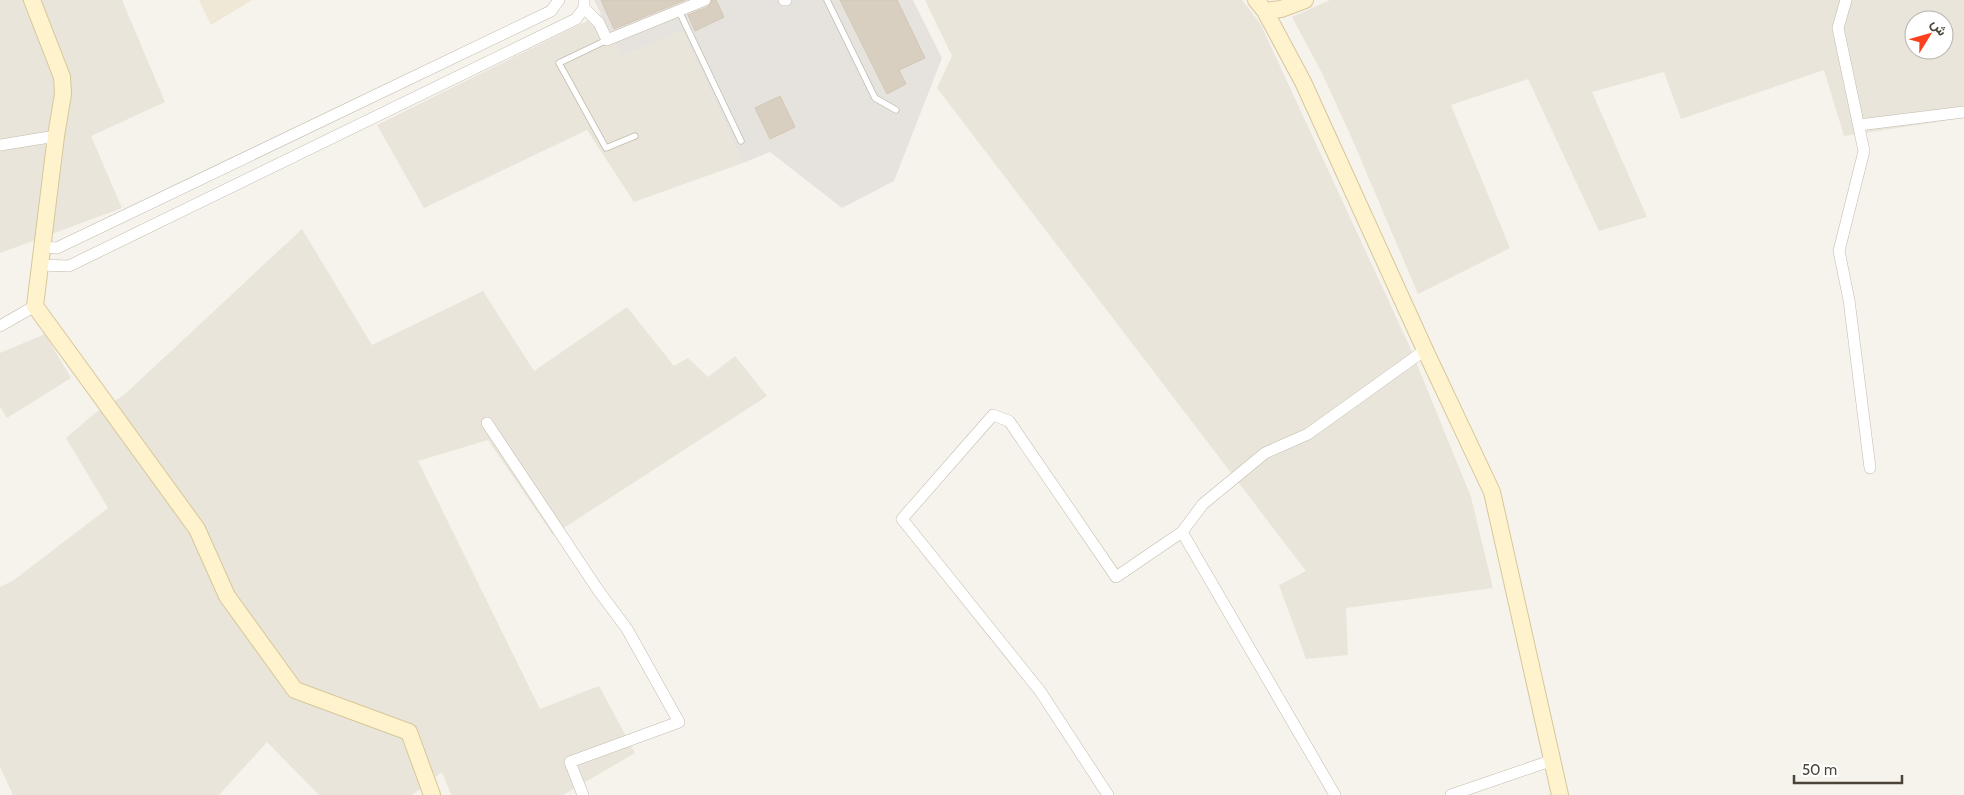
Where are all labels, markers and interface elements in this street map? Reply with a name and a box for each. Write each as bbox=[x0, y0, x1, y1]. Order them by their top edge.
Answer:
north arrow bbox=[1904, 10, 1954, 60]
text: ش bbox=[1927, 15, 1952, 39]
scale bar bbox=[1794, 752, 1902, 784]
text: 50 m bbox=[1802, 761, 1837, 779]

